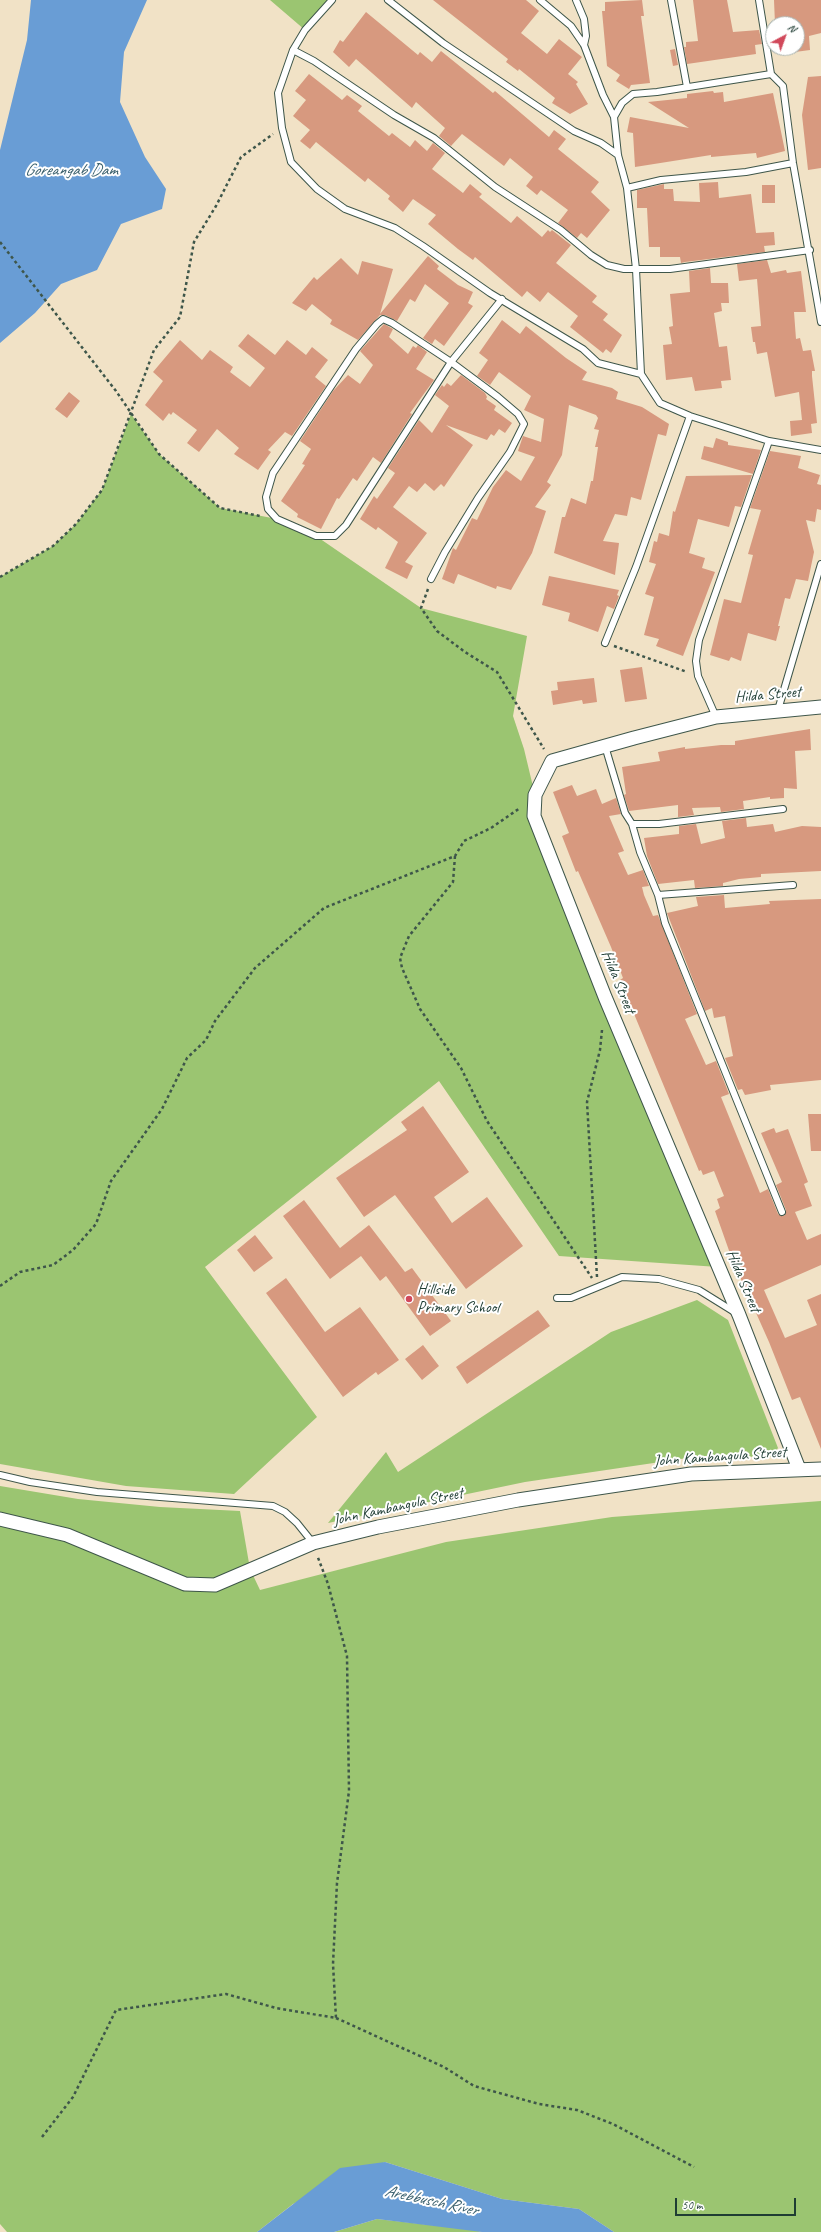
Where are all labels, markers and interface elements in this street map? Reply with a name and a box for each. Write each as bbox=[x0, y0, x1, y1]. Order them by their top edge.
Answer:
north arrow bbox=[765, 16, 805, 56]
text: N bbox=[785, 20, 799, 35]
water label: Goreangab Dam bbox=[25, 161, 117, 181]
street label: Hilda Street bbox=[734, 683, 802, 707]
street label: Hilda Street bbox=[597, 948, 639, 1016]
street label: Hilda Street bbox=[721, 1247, 765, 1315]
place label: Hillside Primary School bbox=[417, 1280, 499, 1318]
marker: Hillside Primary School bbox=[404, 1294, 414, 1304]
street label: John Kambangula Street bbox=[653, 1443, 787, 1471]
street label: John Kambangula Street bbox=[331, 1484, 465, 1530]
water label: Arebbusch River bbox=[383, 2181, 479, 2221]
scale bar bbox=[677, 2190, 798, 2216]
text: 50 m bbox=[682, 2197, 702, 2213]

